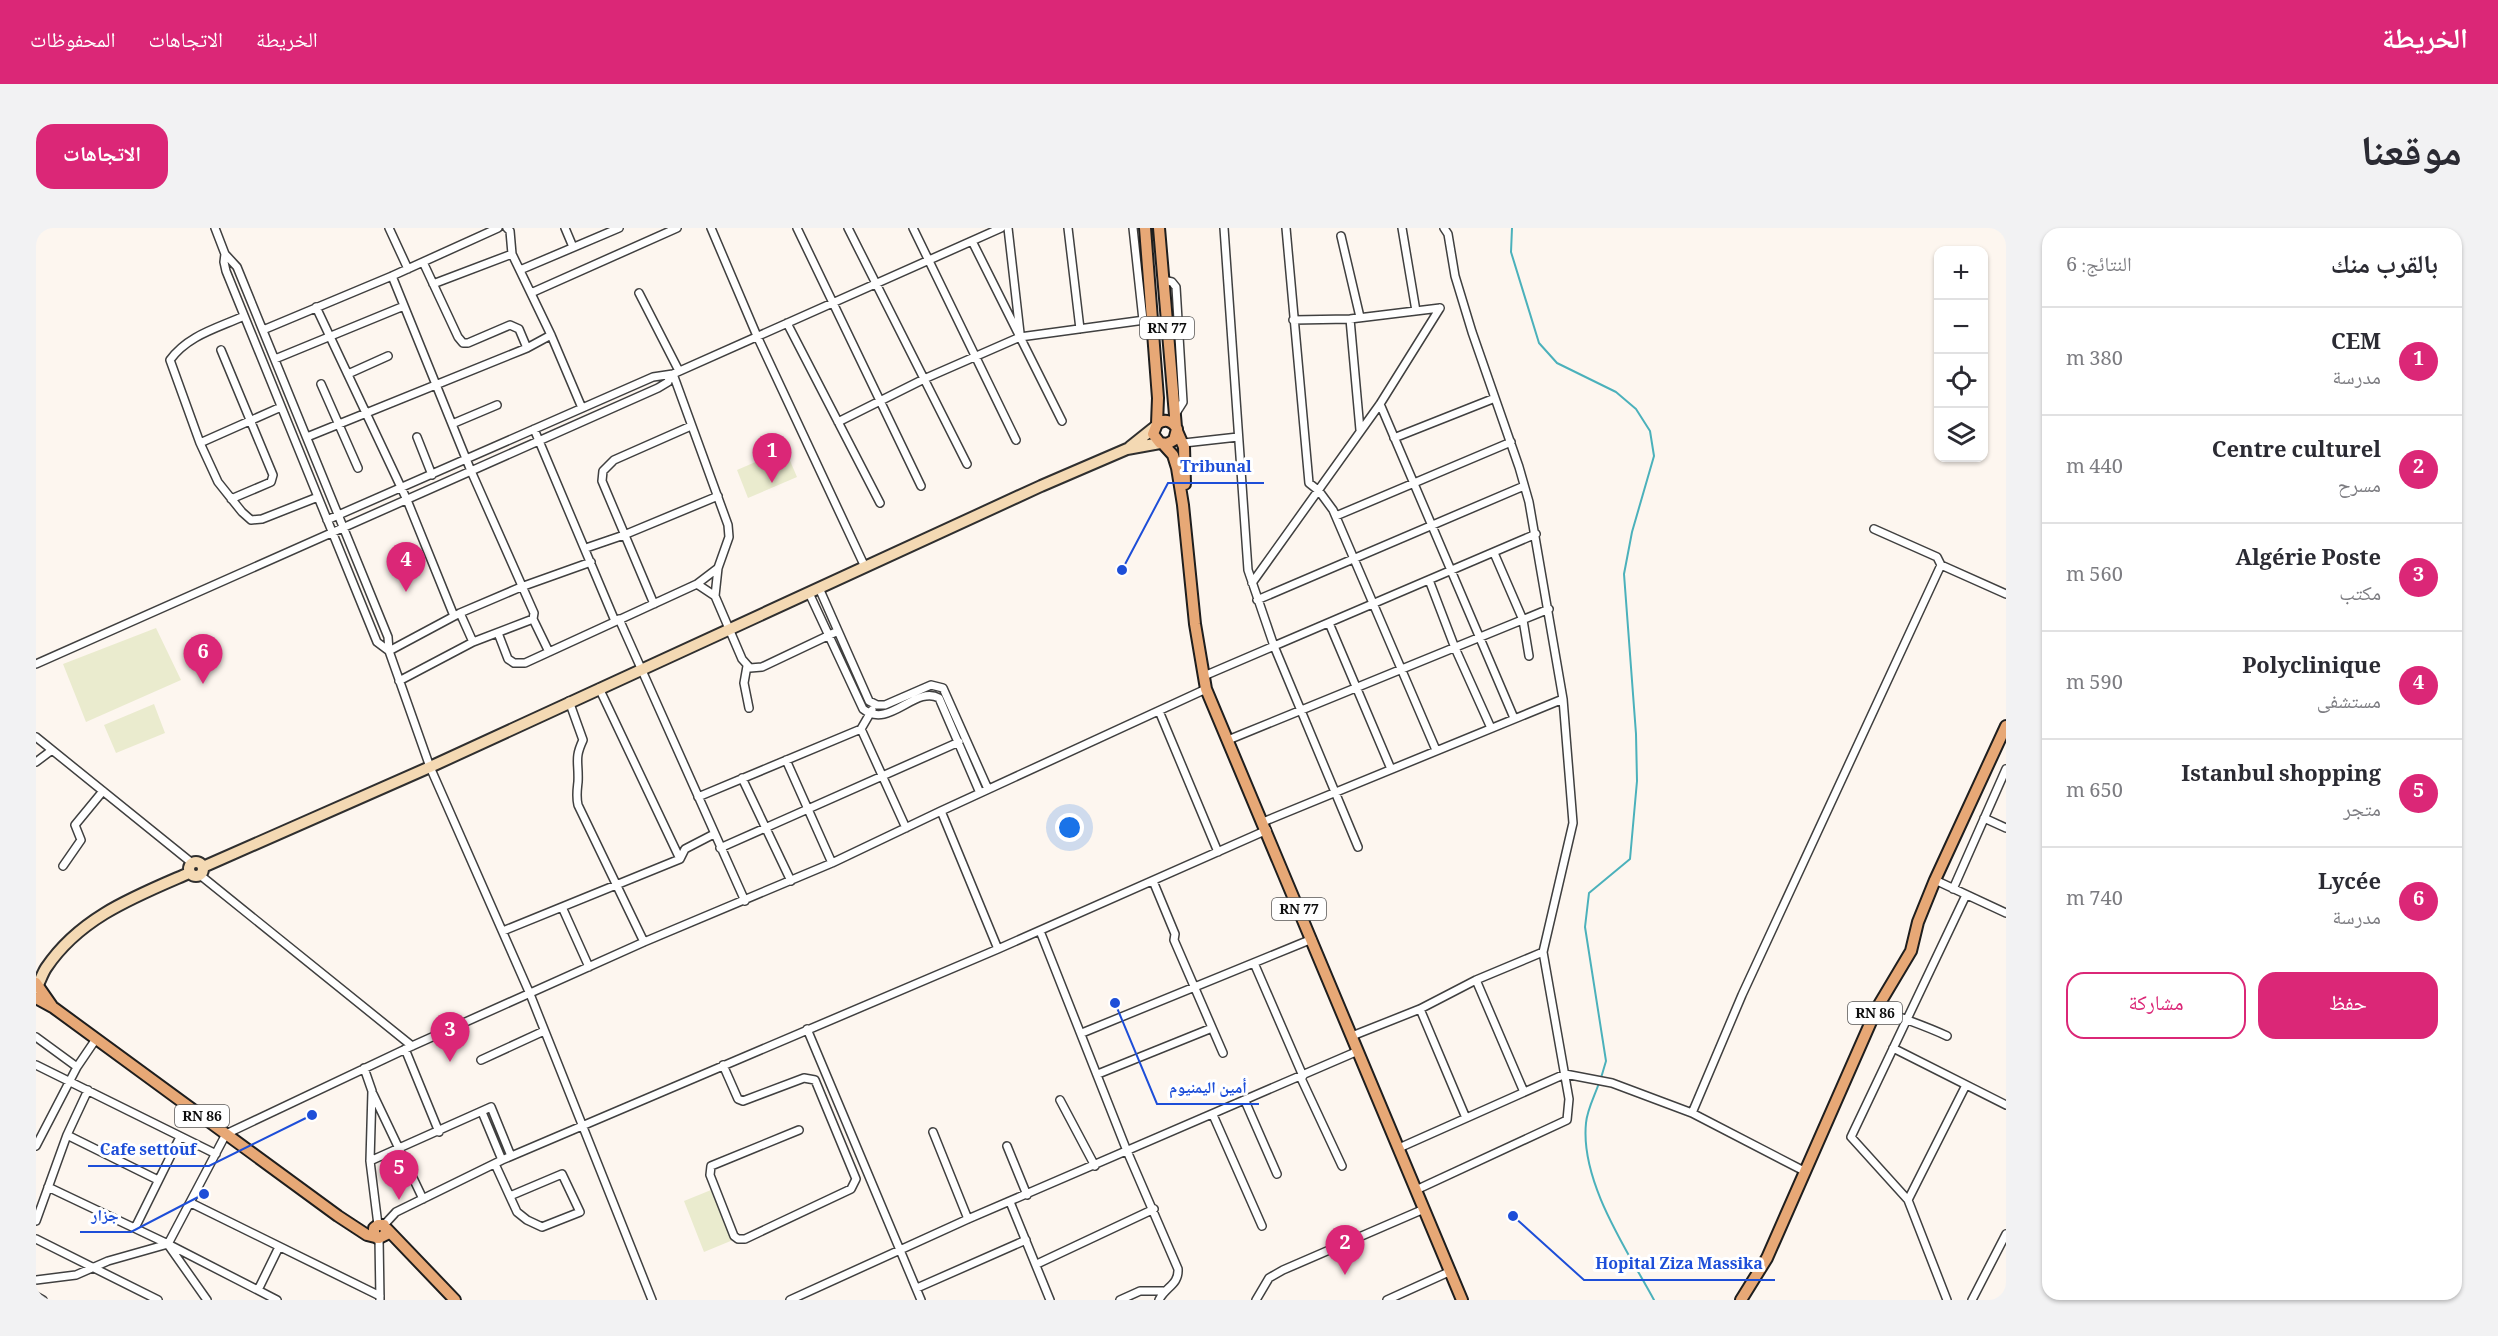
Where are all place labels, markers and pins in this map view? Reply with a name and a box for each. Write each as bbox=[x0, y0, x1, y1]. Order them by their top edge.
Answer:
pin: 1 bbox=[752, 434, 792, 483]
callout: Tribunal bbox=[1168, 449, 1264, 483]
pin: 4 bbox=[386, 542, 425, 592]
pin: 6 bbox=[184, 634, 222, 684]
pin: 3 bbox=[430, 1012, 470, 1062]
callout: أمين اليمنيوم bbox=[1157, 1070, 1259, 1104]
callout: Cafe settouf bbox=[88, 1132, 209, 1166]
pin: 5 bbox=[380, 1150, 418, 1200]
callout: جزار bbox=[80, 1198, 131, 1232]
pin: 2 bbox=[1326, 1226, 1364, 1275]
callout: Hopital Ziza Massika bbox=[1584, 1246, 1775, 1280]

